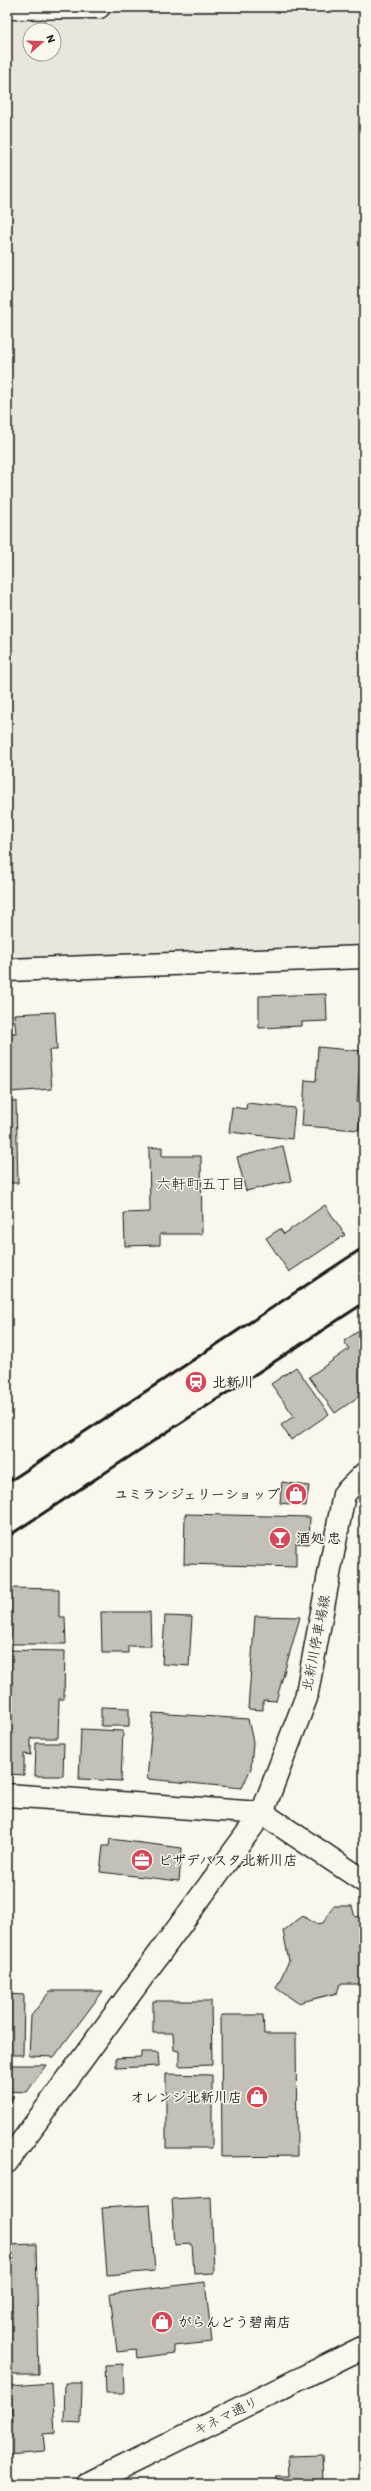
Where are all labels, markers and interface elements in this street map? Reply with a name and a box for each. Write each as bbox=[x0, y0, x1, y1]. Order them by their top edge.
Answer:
north arrow bbox=[22, 22, 62, 62]
text: N bbox=[44, 33, 58, 44]
district label: 六軒町五丁目 bbox=[156, 1175, 246, 1193]
station icon: 北新川 bbox=[183, 1369, 209, 1395]
place label: 北新川 bbox=[212, 1374, 254, 1391]
shop icon: ユミランジェリーショップ bbox=[283, 1481, 309, 1507]
place label: ユミランジェリーショップ bbox=[114, 1486, 280, 1503]
bar icon: 酒処 忠 bbox=[267, 1525, 293, 1551]
place label: 酒処 忠 bbox=[296, 1530, 341, 1547]
street label: 北新川停車場線 bbox=[298, 1593, 334, 1693]
office icon: ピザデパスタ北新川店 bbox=[129, 1847, 155, 1873]
place label: ピザデパスタ北新川店 bbox=[158, 1852, 297, 1869]
shop icon: オレンジ北新川店 bbox=[244, 2084, 270, 2110]
place label: オレンジ北新川店 bbox=[130, 2089, 242, 2106]
shop icon: がらんどう碧南店 bbox=[149, 2309, 175, 2335]
place label: がらんどう碧南店 bbox=[178, 2314, 291, 2331]
street label: キネマ通り bbox=[191, 2393, 261, 2439]

